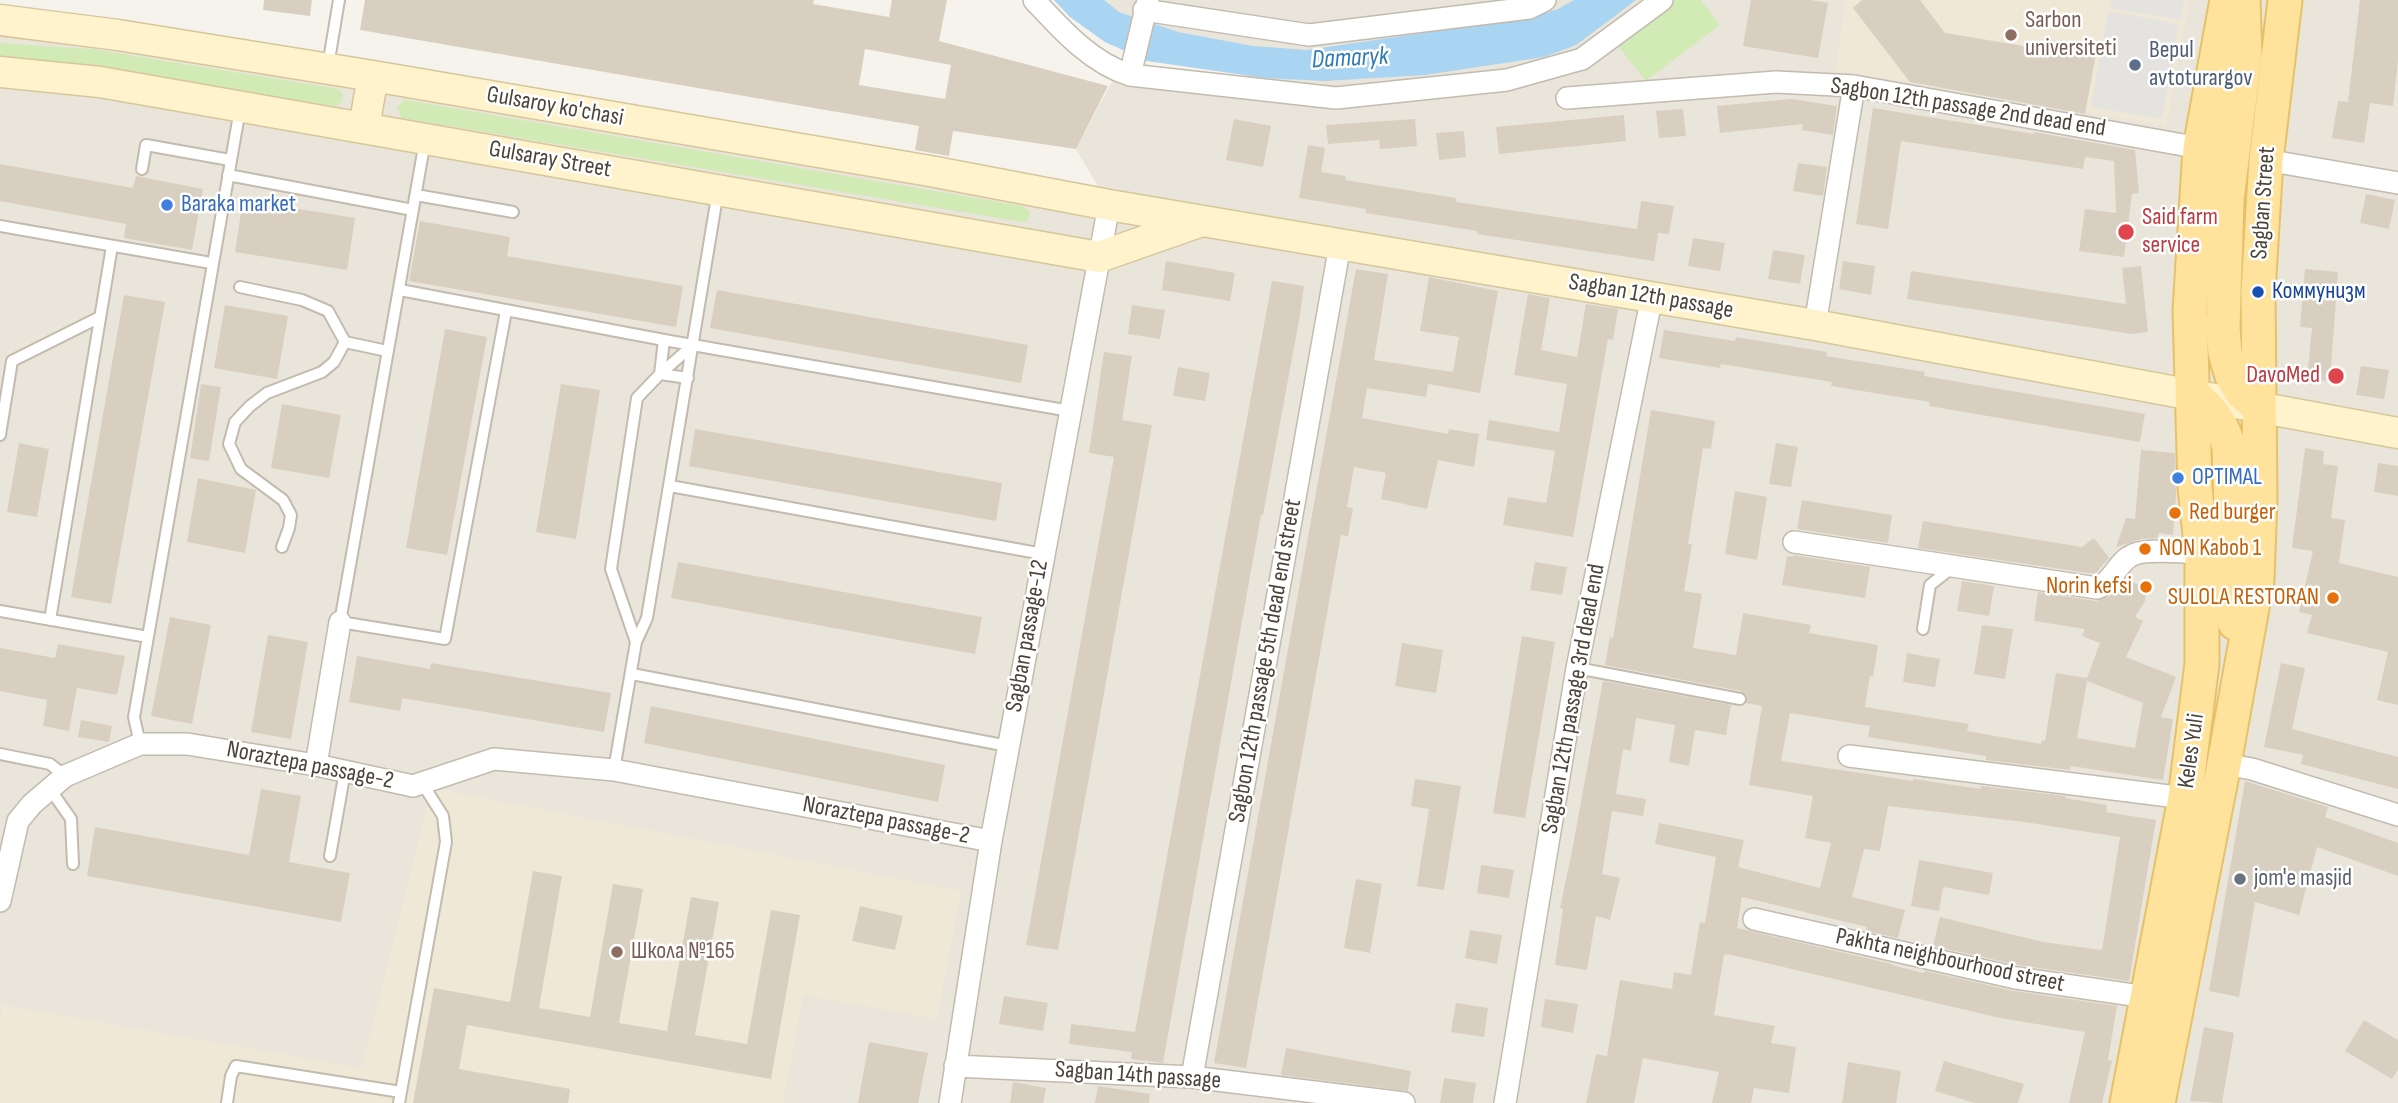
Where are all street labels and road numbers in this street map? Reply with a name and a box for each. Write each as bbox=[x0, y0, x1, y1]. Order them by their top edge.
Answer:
street label: Sagbon 12th passage 2nd dead end bbox=[1829, 72, 2107, 144]
street label: Gulsaroy ko'chasi bbox=[484, 81, 626, 133]
street label: Gulsaray Street bbox=[487, 135, 613, 185]
street label: Sagban Street bbox=[2246, 146, 2282, 260]
street label: Sagban 12th passage bbox=[1566, 268, 1736, 326]
street label: Sagbon 12th passage 5th dead end street bbox=[1223, 497, 1309, 825]
street label: Sagban passage-12 bbox=[1000, 558, 1056, 714]
street label: Sagban 12th passage 3rd dead end bbox=[1536, 562, 1612, 836]
street label: Keles Yuli bbox=[2173, 712, 2211, 790]
street label: Noraztepa passage-2 bbox=[224, 736, 396, 796]
street label: Noraztepa passage-2 bbox=[800, 791, 972, 851]
street label: Pakhta neighbourhood street bbox=[1833, 923, 2067, 999]
street label: Sagban 14th passage bbox=[1054, 1056, 1222, 1096]

